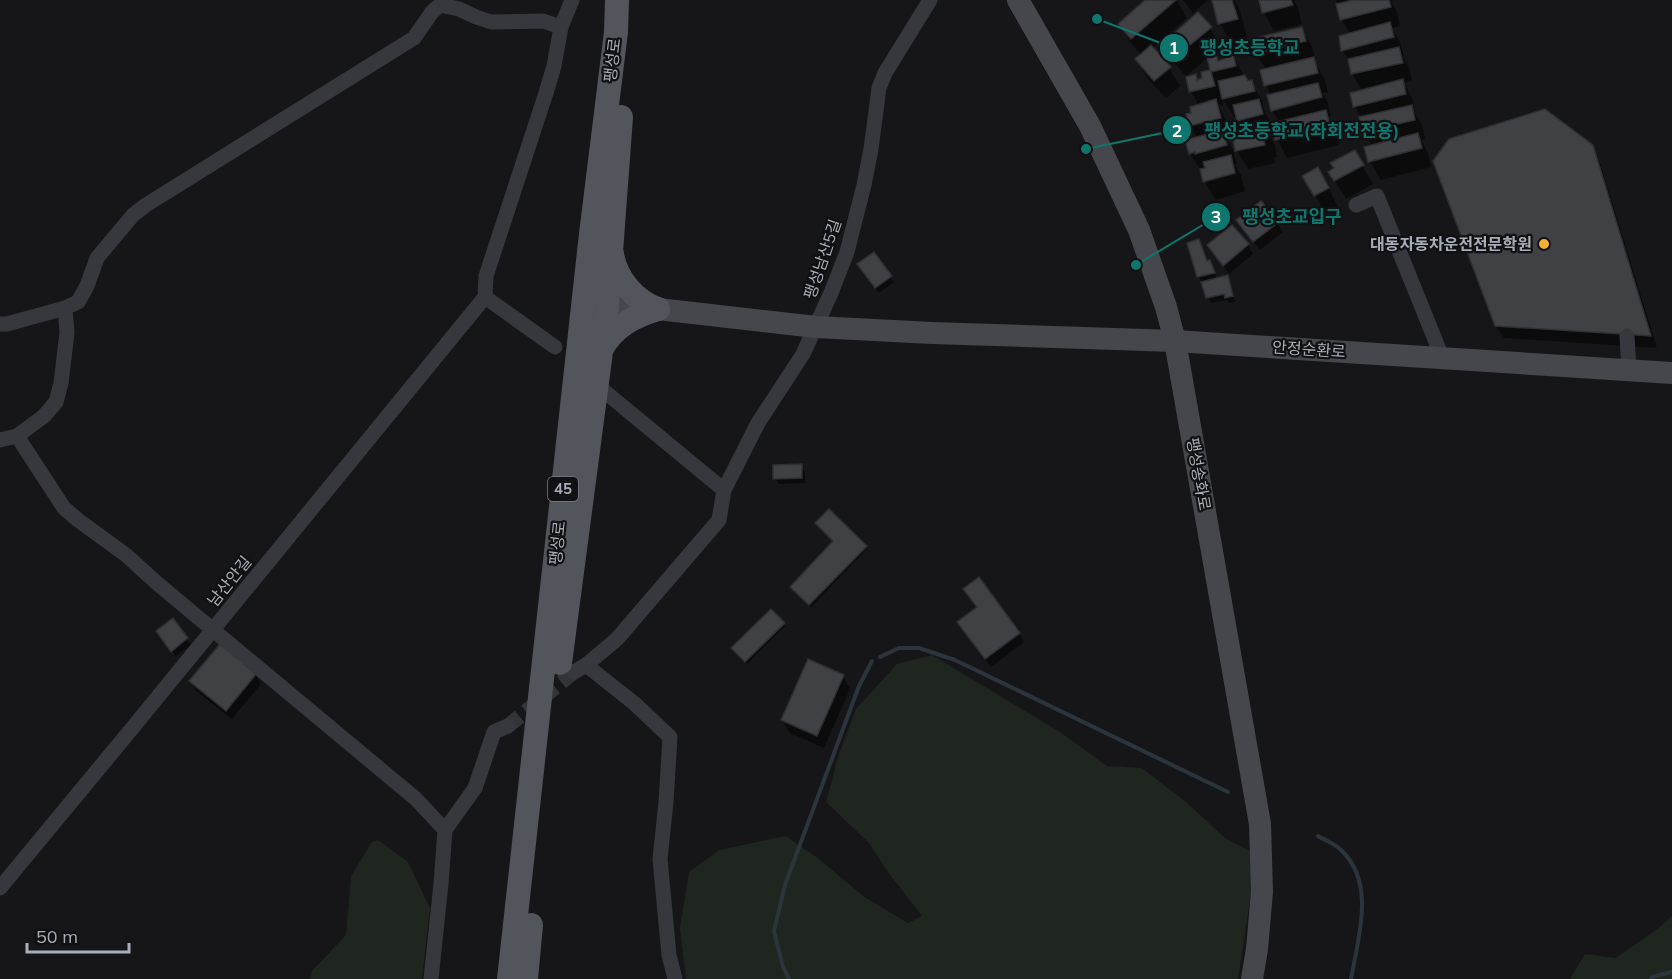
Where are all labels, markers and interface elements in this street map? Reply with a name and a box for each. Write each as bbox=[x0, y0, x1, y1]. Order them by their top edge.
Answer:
callout: 팽성초등학교 bbox=[1159, 30, 1312, 66]
text: 1 bbox=[1169, 36, 1179, 59]
text: 팽성초등학교 bbox=[1200, 36, 1300, 59]
street label: 팽성로 bbox=[599, 37, 625, 83]
callout: 팽성초등학교(좌회전전용) bbox=[1162, 112, 1411, 148]
text: 2 bbox=[1172, 119, 1182, 142]
text: 팽성초등학교(좌회전전용) bbox=[1205, 119, 1399, 142]
callout: 팽성초교입구 bbox=[1201, 199, 1354, 235]
text: 3 bbox=[1211, 205, 1221, 228]
text: 팽성초교입구 bbox=[1242, 205, 1342, 228]
street label: 팽성남산5길 bbox=[799, 216, 845, 302]
place label: 대동자동차운전전문학원 bbox=[1370, 234, 1532, 254]
marker: 대동자동차운전전문학원 bbox=[1537, 237, 1551, 251]
street label: 안정순환로 bbox=[1272, 336, 1347, 362]
street label: 팽성송화로 bbox=[1183, 436, 1215, 512]
road number: 45 bbox=[548, 477, 578, 501]
street label: 팽성로 bbox=[545, 520, 569, 566]
street label: 남산안길 bbox=[203, 552, 255, 610]
scale bar bbox=[27, 916, 129, 954]
text: 50 m bbox=[36, 925, 78, 948]

